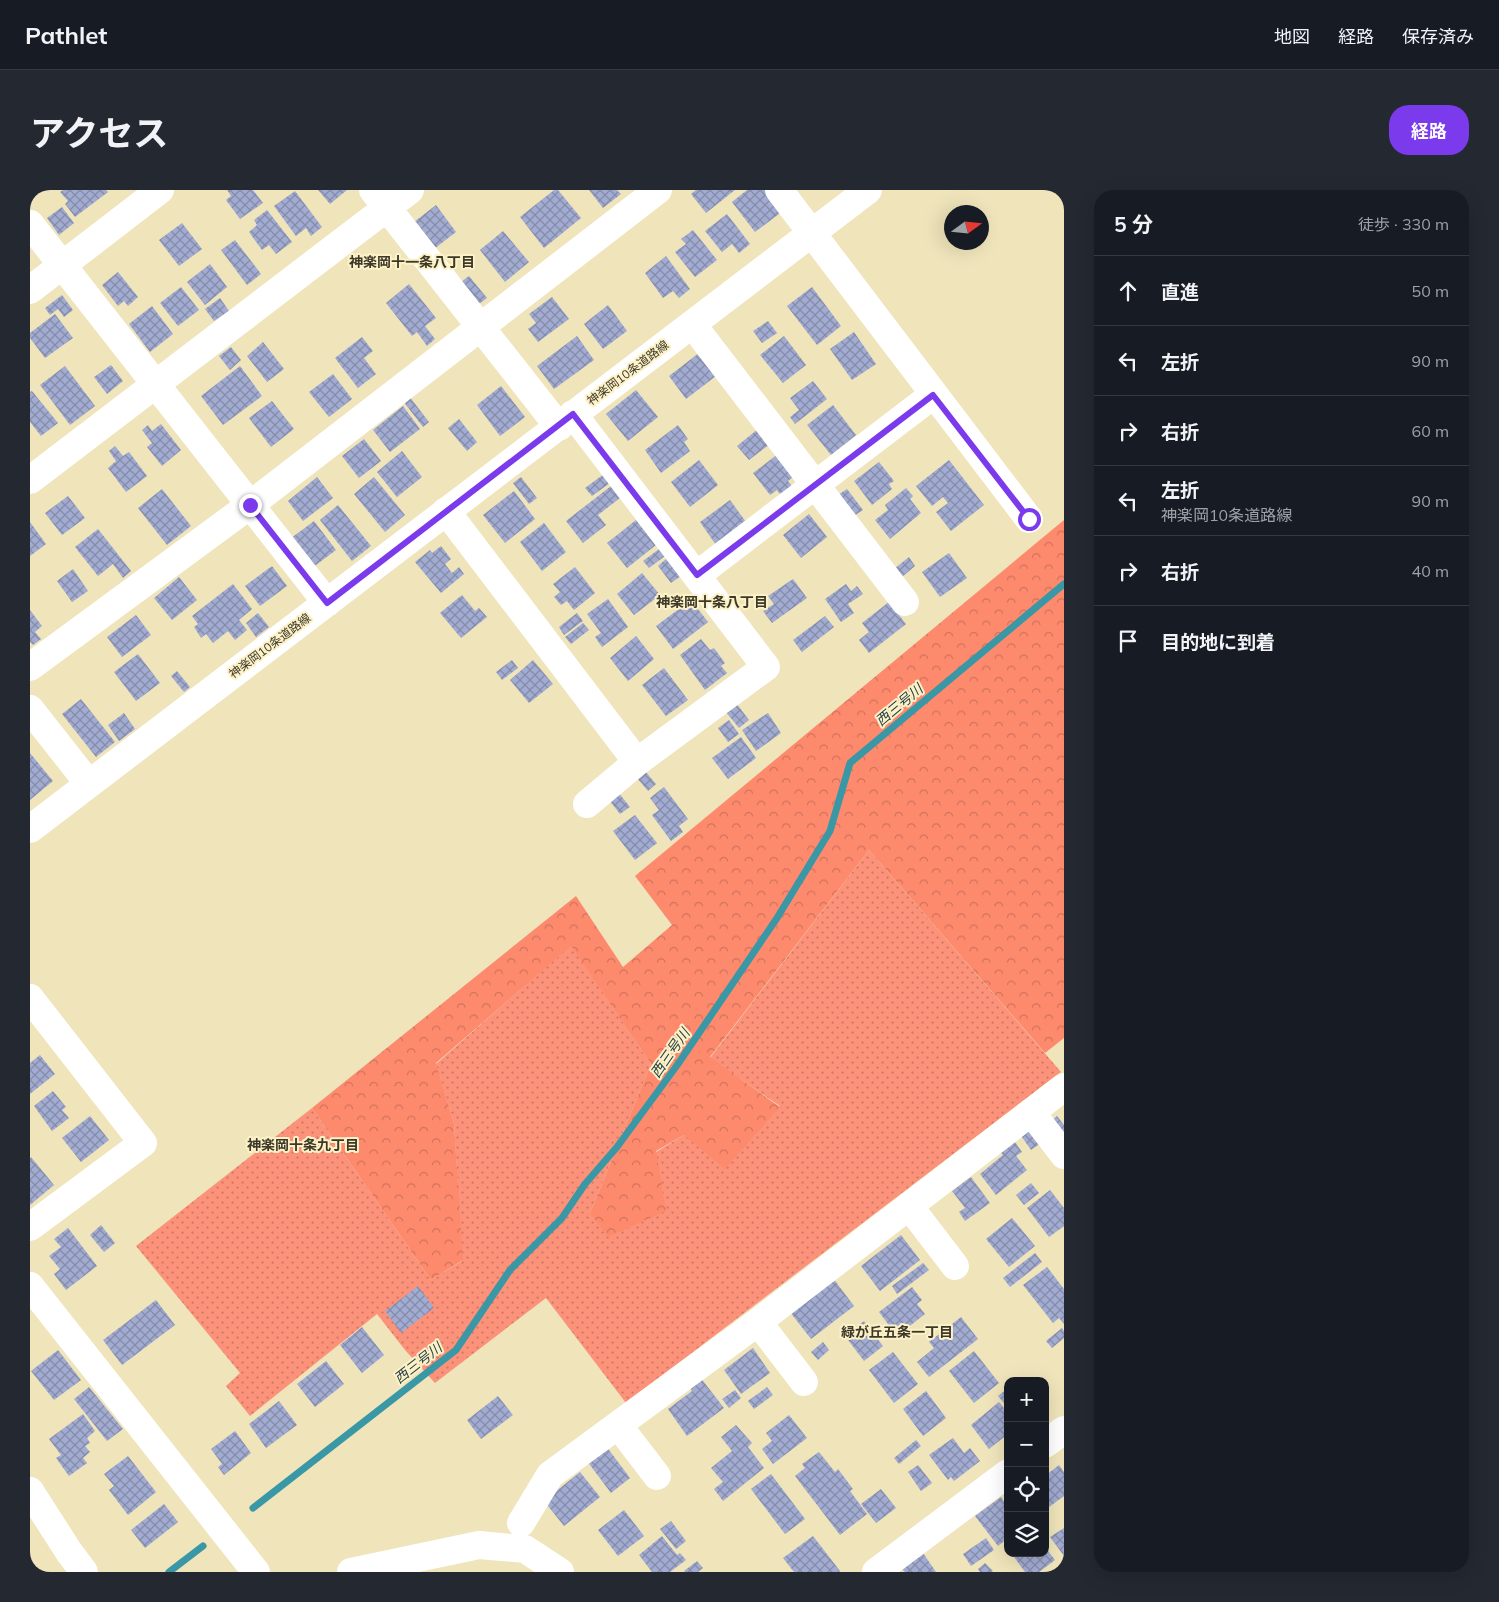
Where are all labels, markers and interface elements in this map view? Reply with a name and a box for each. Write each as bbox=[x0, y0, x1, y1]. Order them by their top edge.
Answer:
text: Pathlet bbox=[25, 20, 107, 50]
text: 地図 bbox=[1274, 25, 1310, 48]
text: 経路 bbox=[1338, 25, 1374, 48]
text: 保存済み bbox=[1402, 25, 1474, 48]
button: 経路 bbox=[1389, 105, 1469, 155]
text: アクセス bbox=[30, 111, 168, 155]
north arrow bbox=[944, 205, 989, 250]
text: 5 分 bbox=[1114, 211, 1153, 237]
text: 徒歩 · 330 m bbox=[1358, 214, 1449, 234]
district label: 神楽岡十一条八丁目 bbox=[349, 253, 475, 271]
icon: ahead bbox=[1114, 277, 1142, 305]
text: 直進 bbox=[1161, 280, 1199, 304]
text: 50 m bbox=[1412, 281, 1449, 301]
street label: 神楽岡10条道路線 bbox=[584, 337, 672, 408]
icon: left bbox=[1114, 347, 1142, 375]
text: 左折 bbox=[1161, 350, 1199, 374]
text: 90 m bbox=[1412, 351, 1449, 371]
icon: right bbox=[1114, 417, 1142, 445]
text: 右折 bbox=[1161, 420, 1199, 444]
text: 60 m bbox=[1412, 421, 1449, 441]
text: 左折 bbox=[1161, 478, 1199, 502]
icon: left bbox=[1114, 487, 1142, 515]
text: 90 m bbox=[1412, 491, 1449, 511]
route end bbox=[239, 494, 262, 517]
text: 神楽岡10条道路線 bbox=[1161, 505, 1292, 525]
route start bbox=[1018, 508, 1041, 531]
icon: right bbox=[1114, 557, 1142, 585]
text: 右折 bbox=[1161, 560, 1199, 584]
text: 40 m bbox=[1412, 561, 1449, 581]
district label: 神楽岡十条八丁目 bbox=[656, 593, 768, 611]
street label: 神楽岡10条道路線 bbox=[226, 610, 314, 681]
icon: arrive bbox=[1114, 627, 1142, 655]
text: 目的地に到着 bbox=[1161, 630, 1275, 654]
water label: 西三号川 bbox=[872, 679, 928, 730]
water label: 西三号川 bbox=[647, 1023, 695, 1081]
district label: 神楽岡十条九丁目 bbox=[247, 1136, 359, 1154]
district label: 緑が丘五条一丁目 bbox=[841, 1323, 953, 1341]
water label: 西三号川 bbox=[390, 1337, 447, 1387]
map controls bbox=[1004, 1377, 1049, 1557]
button: + bbox=[1004, 1377, 1049, 1422]
button: − bbox=[1004, 1422, 1049, 1467]
button: locate bbox=[1004, 1467, 1049, 1512]
button: layers bbox=[1004, 1512, 1049, 1557]

